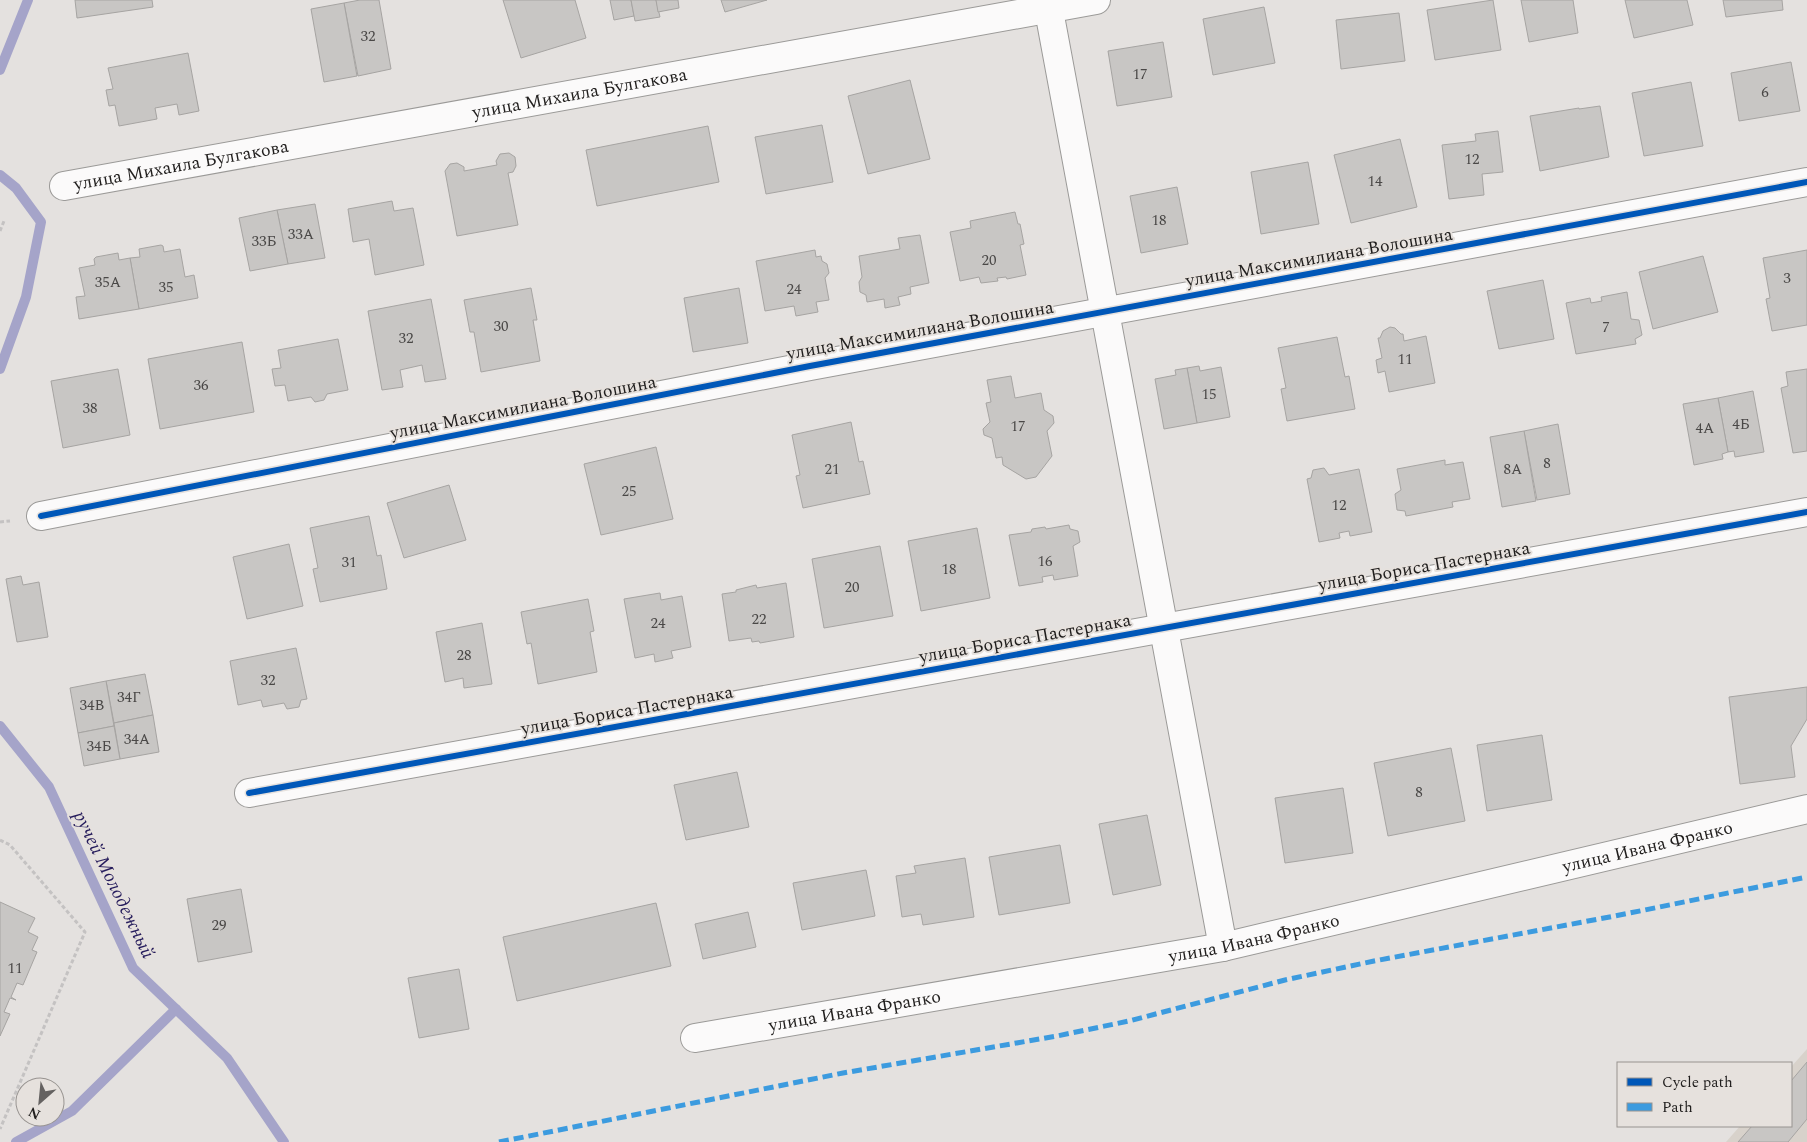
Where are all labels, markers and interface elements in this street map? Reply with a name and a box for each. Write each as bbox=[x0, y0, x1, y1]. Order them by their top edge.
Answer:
house number: 32 bbox=[360, 25, 376, 48]
street label: улица Михаила Булгакова bbox=[469, 61, 690, 126]
house number: 17 bbox=[1132, 63, 1148, 86]
house number: 6 bbox=[1761, 81, 1769, 104]
street label: улица Михаила Булгакова bbox=[71, 133, 291, 198]
house number: 12 bbox=[1464, 148, 1480, 171]
house number: 14 bbox=[1367, 170, 1383, 193]
house number: 18 bbox=[1151, 209, 1167, 232]
street label: улица Максимилиана Волошина bbox=[1182, 221, 1455, 294]
house number: 33А bbox=[288, 223, 314, 246]
house number: 33Б bbox=[251, 230, 277, 253]
house number: 20 bbox=[981, 249, 997, 272]
house number: 3 bbox=[1783, 267, 1791, 290]
house number: 35А bbox=[95, 271, 121, 294]
house number: 35 bbox=[158, 276, 174, 299]
house number: 24 bbox=[786, 278, 802, 301]
street label: улица Максимилиана Волошина bbox=[783, 294, 1056, 367]
house number: 30 bbox=[493, 315, 509, 338]
house number: 7 bbox=[1602, 316, 1610, 339]
house number: 32 bbox=[398, 327, 414, 350]
house number: 11 bbox=[1397, 348, 1413, 371]
street label: улица Максимилиана Волошина bbox=[387, 368, 659, 447]
house number: 36 bbox=[193, 374, 209, 397]
house number: 15 bbox=[1201, 383, 1217, 406]
house number: 38 bbox=[82, 397, 98, 420]
house number: 4Б bbox=[1732, 413, 1750, 436]
house number: 17 bbox=[1010, 415, 1026, 438]
house number: 4А bbox=[1696, 417, 1714, 440]
house number: 8 bbox=[1543, 452, 1551, 475]
house number: 21 bbox=[824, 458, 840, 481]
house number: 8А bbox=[1504, 458, 1522, 481]
house number: 25 bbox=[621, 480, 637, 503]
house number: 12 bbox=[1331, 494, 1347, 517]
street label: улица Бориса Пастернака bbox=[1315, 535, 1532, 599]
house number: 16 bbox=[1037, 550, 1053, 573]
house number: 31 bbox=[341, 551, 357, 574]
house number: 18 bbox=[941, 558, 957, 581]
house number: 20 bbox=[844, 576, 860, 599]
street label: улица Бориса Пастернака bbox=[916, 607, 1133, 671]
house number: 22 bbox=[751, 608, 767, 631]
house number: 24 bbox=[650, 612, 666, 635]
house number: 28 bbox=[456, 644, 472, 667]
house number: 32 bbox=[260, 669, 276, 692]
street label: улица Бориса Пастернака bbox=[518, 679, 735, 743]
house number: 34Г bbox=[117, 686, 141, 709]
house number: 34В bbox=[80, 694, 105, 717]
house number: 34А bbox=[124, 728, 150, 751]
house number: 34Б bbox=[86, 735, 112, 758]
house number: 8 bbox=[1415, 781, 1423, 804]
water label: ручей Молодежный bbox=[65, 805, 162, 964]
street label: улица Ивана Франко bbox=[1559, 814, 1736, 881]
street label: улица Ивана Франко bbox=[1166, 907, 1342, 970]
house number: 29 bbox=[211, 914, 227, 937]
house number: 11 bbox=[7, 957, 23, 980]
street label: улица Ивана Франко bbox=[766, 983, 943, 1039]
legend bbox=[1617, 1062, 1792, 1127]
text: Cycle path bbox=[1662, 1071, 1733, 1094]
north arrow bbox=[15, 1077, 65, 1127]
text: Path bbox=[1662, 1096, 1693, 1119]
text: N bbox=[24, 1101, 44, 1125]

